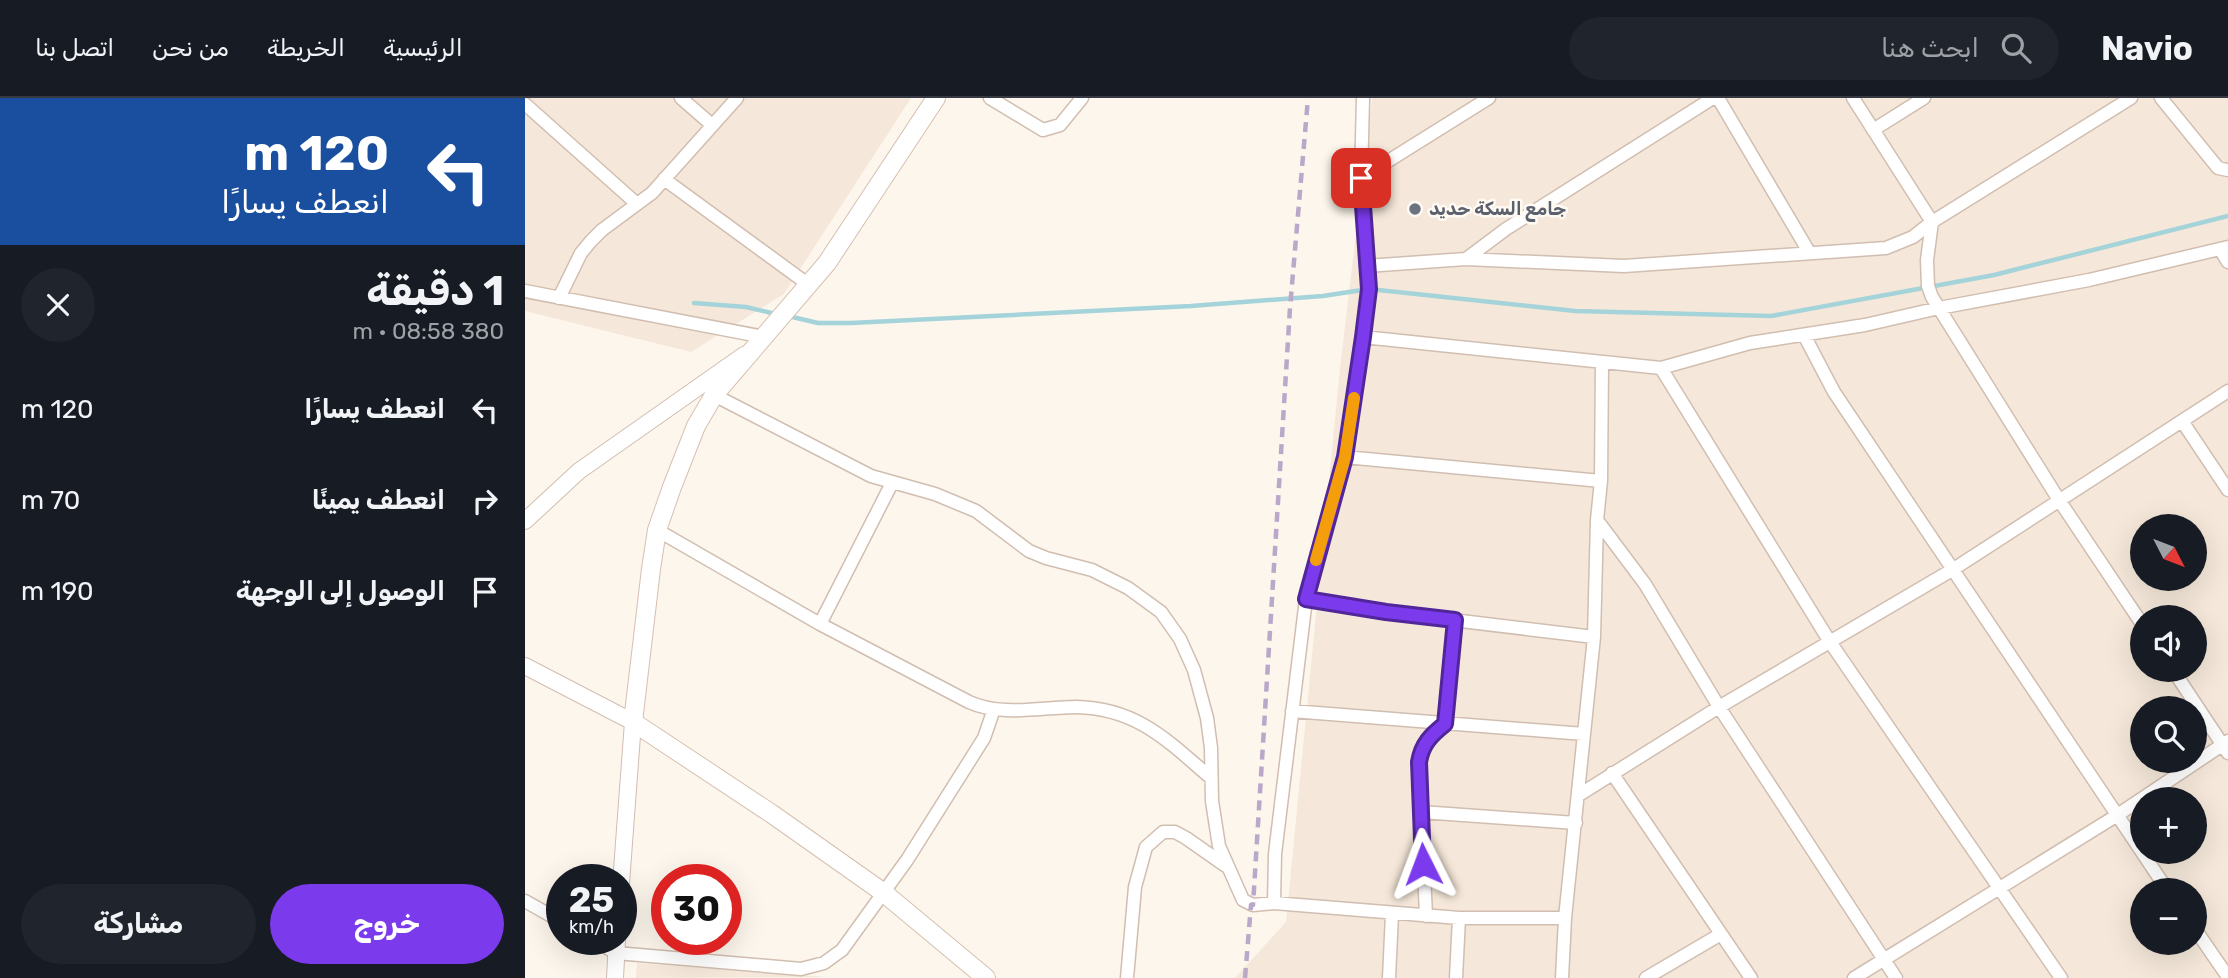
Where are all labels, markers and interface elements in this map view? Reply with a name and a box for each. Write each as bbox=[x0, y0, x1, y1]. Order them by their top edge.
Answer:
search box bbox=[1569, 17, 2059, 80]
icon: search bbox=[1997, 29, 2035, 67]
text: Navio bbox=[2101, 29, 2193, 68]
text: ابحث هنا bbox=[1881, 33, 1979, 64]
text: اتصل بنا bbox=[35, 34, 114, 62]
text: من نحن bbox=[152, 34, 229, 62]
text: الخريطة bbox=[267, 34, 345, 62]
text: الرئيسية bbox=[383, 34, 463, 62]
text: 120 m bbox=[244, 124, 389, 182]
icon: left bbox=[413, 126, 504, 217]
pin bbox=[1331, 148, 1391, 208]
icon: arrive bbox=[1342, 159, 1380, 197]
text: انعطف يسارًا bbox=[221, 183, 389, 221]
place label: جامع السكة حديد bbox=[1429, 198, 1566, 222]
marker: جامع السكة حديد bbox=[1407, 201, 1423, 217]
text: 1 دقيقة bbox=[366, 266, 504, 316]
button: close bbox=[21, 268, 95, 342]
text: 380 m · 08:58 bbox=[353, 317, 504, 345]
icon: left bbox=[466, 391, 504, 429]
text: 120 m bbox=[21, 394, 93, 425]
text: انعطف يسارًا bbox=[304, 394, 445, 425]
icon: right bbox=[466, 482, 504, 520]
text: 70 m bbox=[21, 485, 80, 516]
text: انعطف يمينًا bbox=[312, 485, 445, 516]
north arrow bbox=[2130, 514, 2207, 592]
map controls bbox=[2130, 514, 2207, 955]
icon: arrive bbox=[466, 573, 504, 611]
text: 190 m bbox=[21, 576, 94, 607]
text: الوصول إلى الوجهة bbox=[236, 576, 445, 607]
button: sound bbox=[2130, 605, 2207, 682]
button: search bbox=[2130, 696, 2207, 773]
button: + bbox=[2130, 787, 2207, 864]
position arrow bbox=[1386, 827, 1460, 901]
speed limit sign: 30 bbox=[651, 864, 742, 955]
button: − bbox=[2130, 878, 2207, 955]
text: 25 bbox=[569, 879, 614, 921]
button: مشاركة bbox=[21, 884, 256, 964]
button: خروج bbox=[270, 884, 504, 964]
text: km/h bbox=[569, 916, 614, 938]

